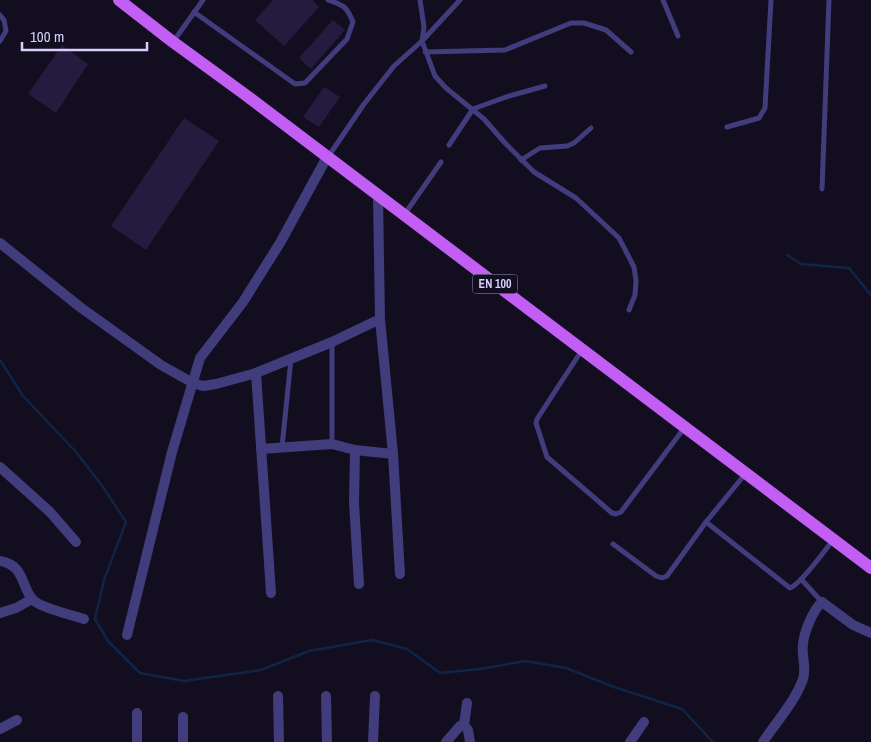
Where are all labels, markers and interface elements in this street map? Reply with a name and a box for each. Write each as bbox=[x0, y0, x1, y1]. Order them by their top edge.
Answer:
scale bar bbox=[22, 20, 148, 52]
text: 100 m bbox=[30, 26, 64, 47]
road number: EN 100 bbox=[472, 274, 518, 294]

